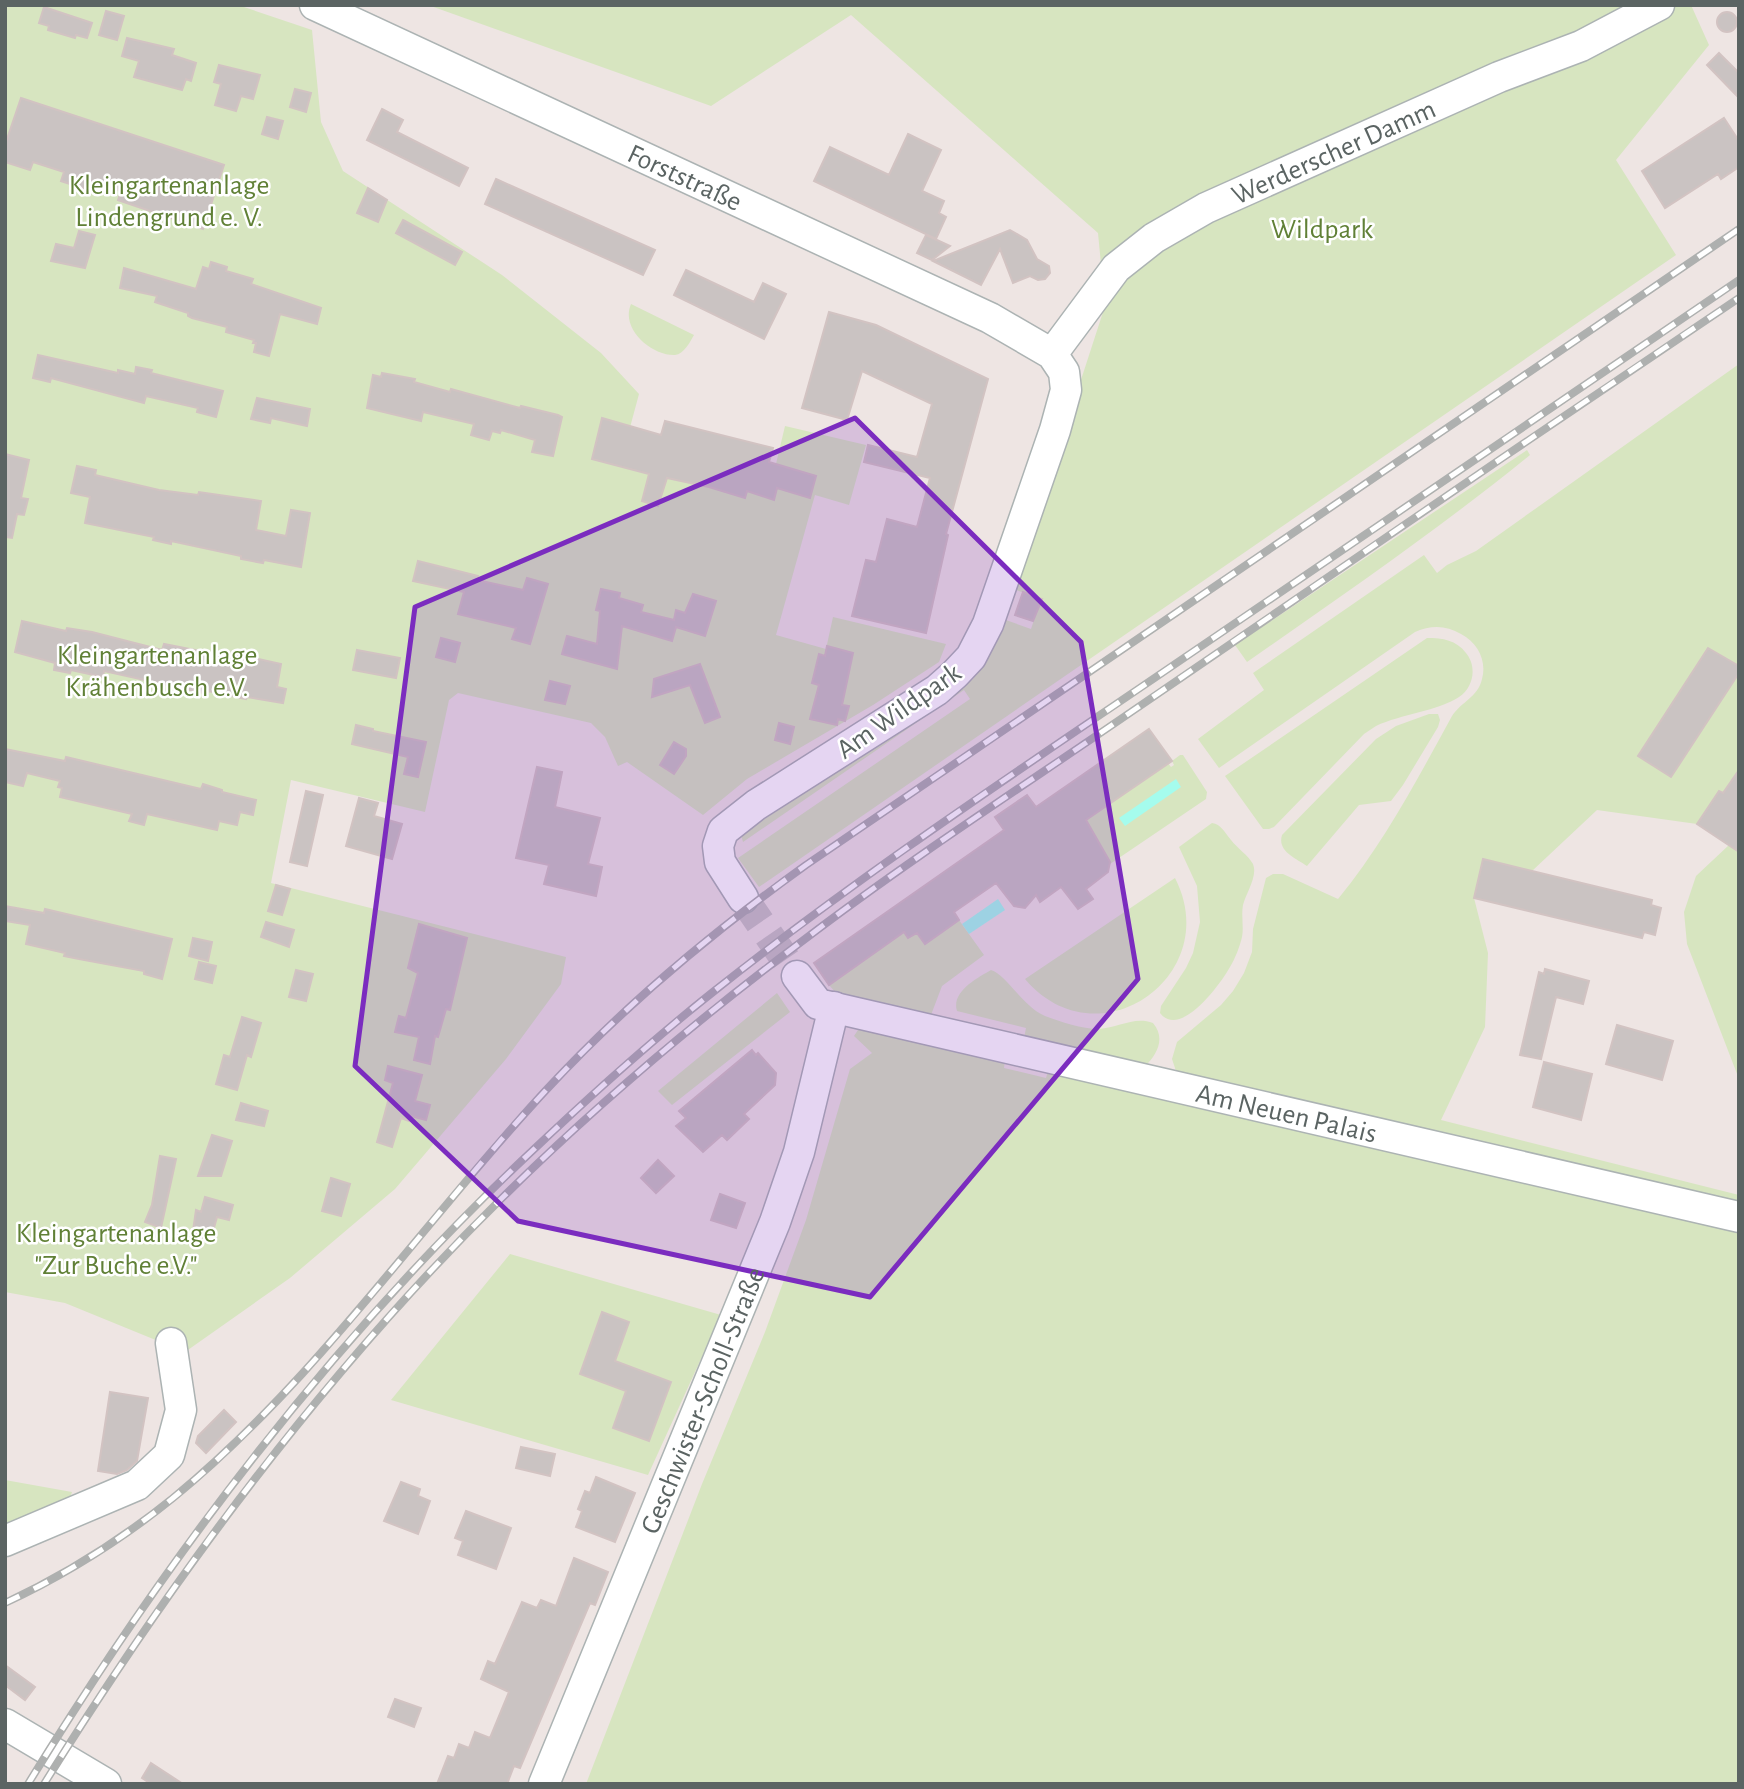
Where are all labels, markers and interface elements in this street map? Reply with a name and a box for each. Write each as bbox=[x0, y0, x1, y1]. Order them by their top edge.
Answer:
street label: Werderscher Damm bbox=[1228, 95, 1440, 211]
street label: Forststraße bbox=[623, 140, 746, 217]
park label: Kleingartenanlage Lindengrund e. V. bbox=[69, 172, 269, 232]
park label: Wildpark bbox=[1271, 216, 1373, 244]
park label: Kleingartenanlage Krähenbusch e.V. bbox=[57, 642, 257, 702]
street label: Am Wildpark bbox=[832, 658, 967, 765]
street label: Am Neuen Palais bbox=[1193, 1080, 1379, 1149]
park label: Kleingartenanlage "Zur Buche e.V." bbox=[16, 1220, 216, 1280]
street label: Geschwister-Scholl-Straße bbox=[636, 1264, 771, 1538]

